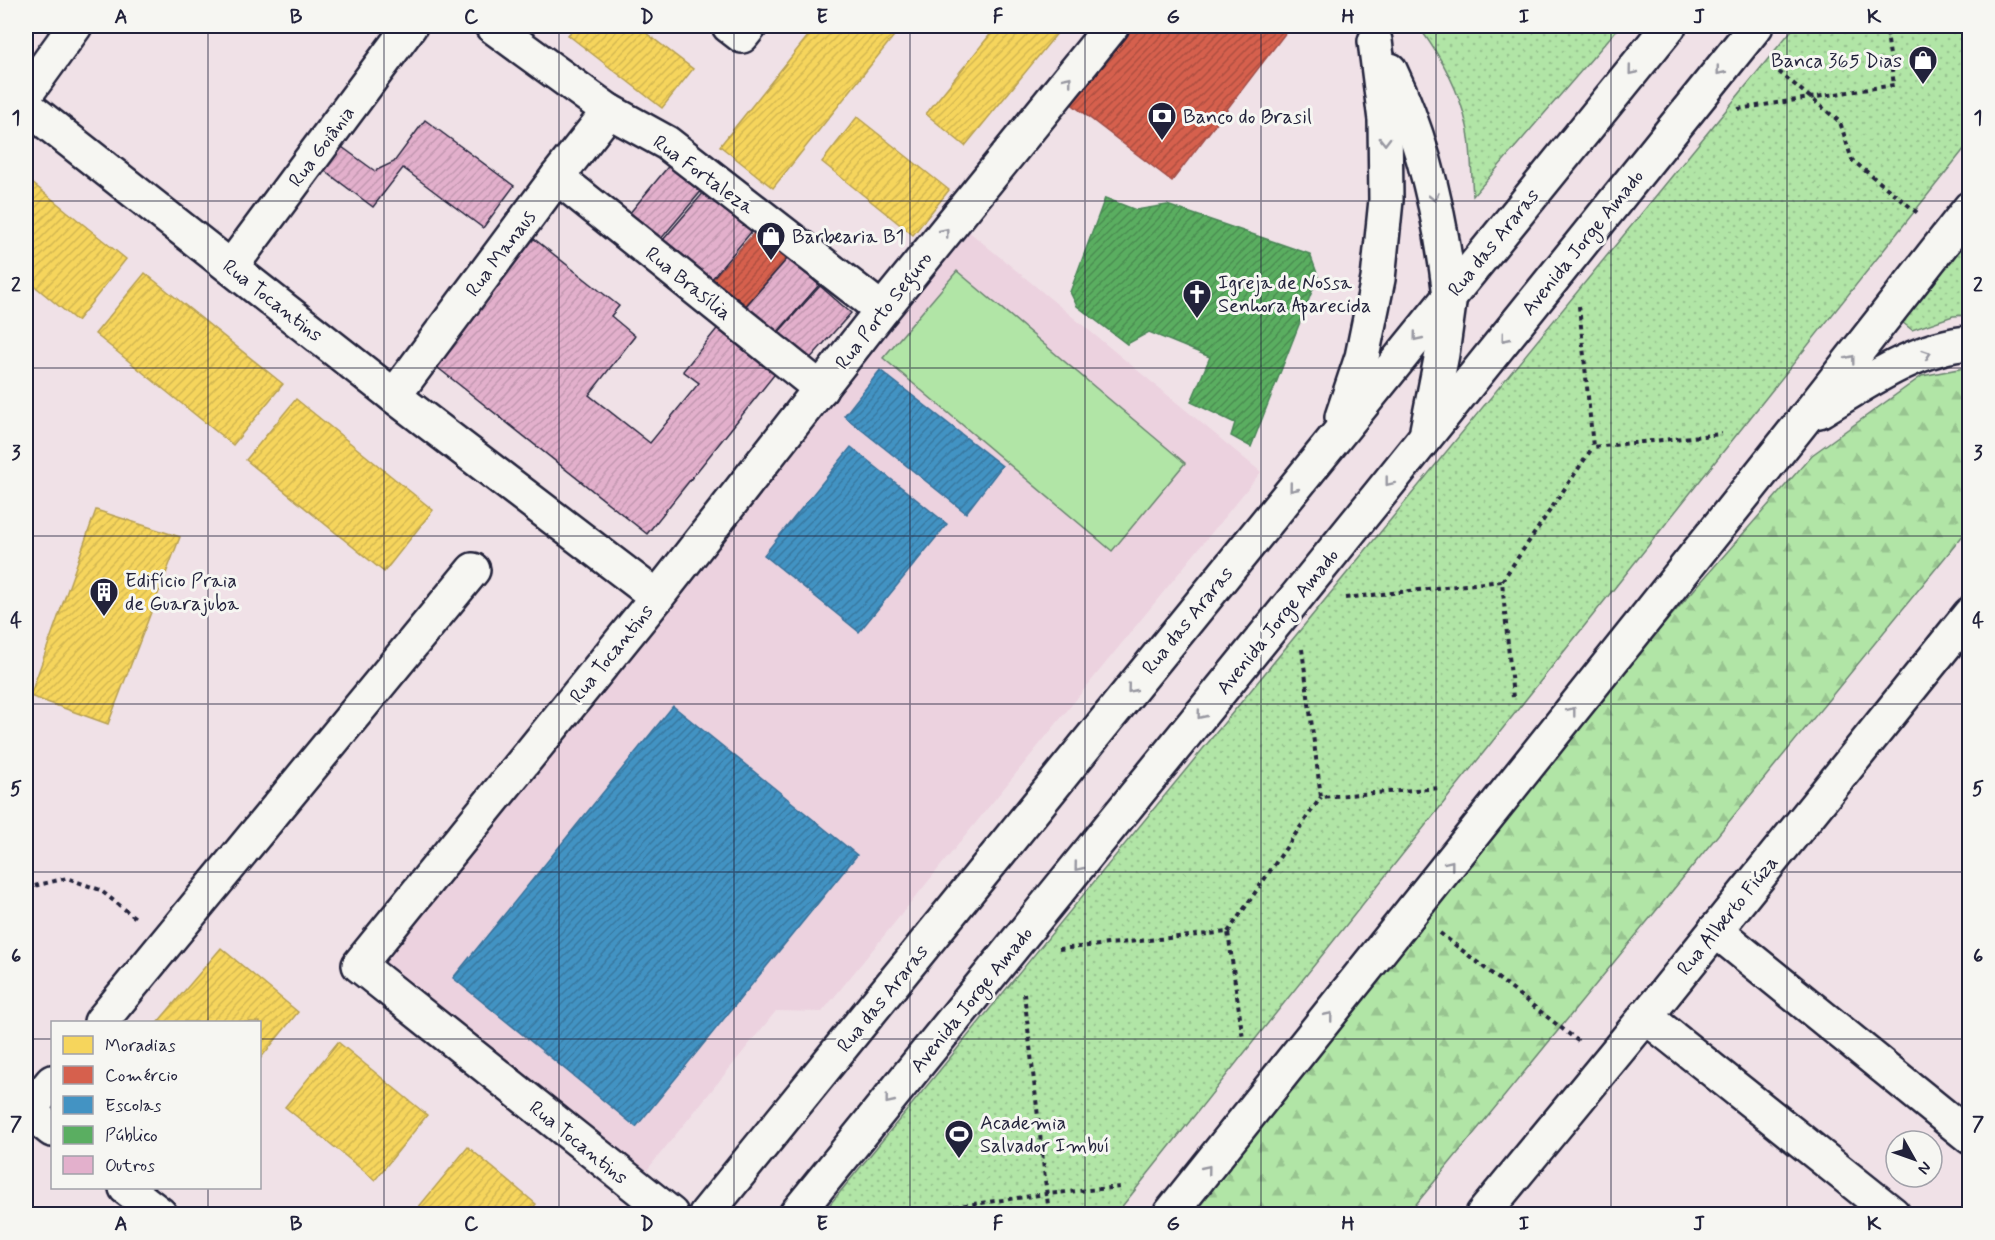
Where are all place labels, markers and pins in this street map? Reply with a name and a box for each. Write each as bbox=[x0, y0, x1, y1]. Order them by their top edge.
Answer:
shop icon: Banca 365 Dias bbox=[1907, 44, 1939, 86]
place label: Banca 365 Dias bbox=[1771, 48, 1902, 75]
bank icon: Banco do Brasil bbox=[1146, 100, 1178, 142]
place label: Banco do Brasil bbox=[1183, 104, 1312, 131]
shop icon: Barbearia B1 bbox=[755, 220, 787, 262]
place label: Barbearia B1 bbox=[792, 224, 904, 251]
place label: Igreja de Nossa Senhora Aparecida bbox=[1218, 270, 1371, 321]
church icon: Igreja de Nossa Senhora Aparecida bbox=[1181, 278, 1213, 320]
place label: Edifício Praia de Guarajuba bbox=[125, 568, 240, 618]
building icon: Edifício Praia de Guarajuba bbox=[88, 576, 120, 618]
place label: Academia Salvador Imbuí bbox=[980, 1110, 1109, 1160]
sports icon: Academia Salvador Imbuí bbox=[943, 1118, 975, 1160]

